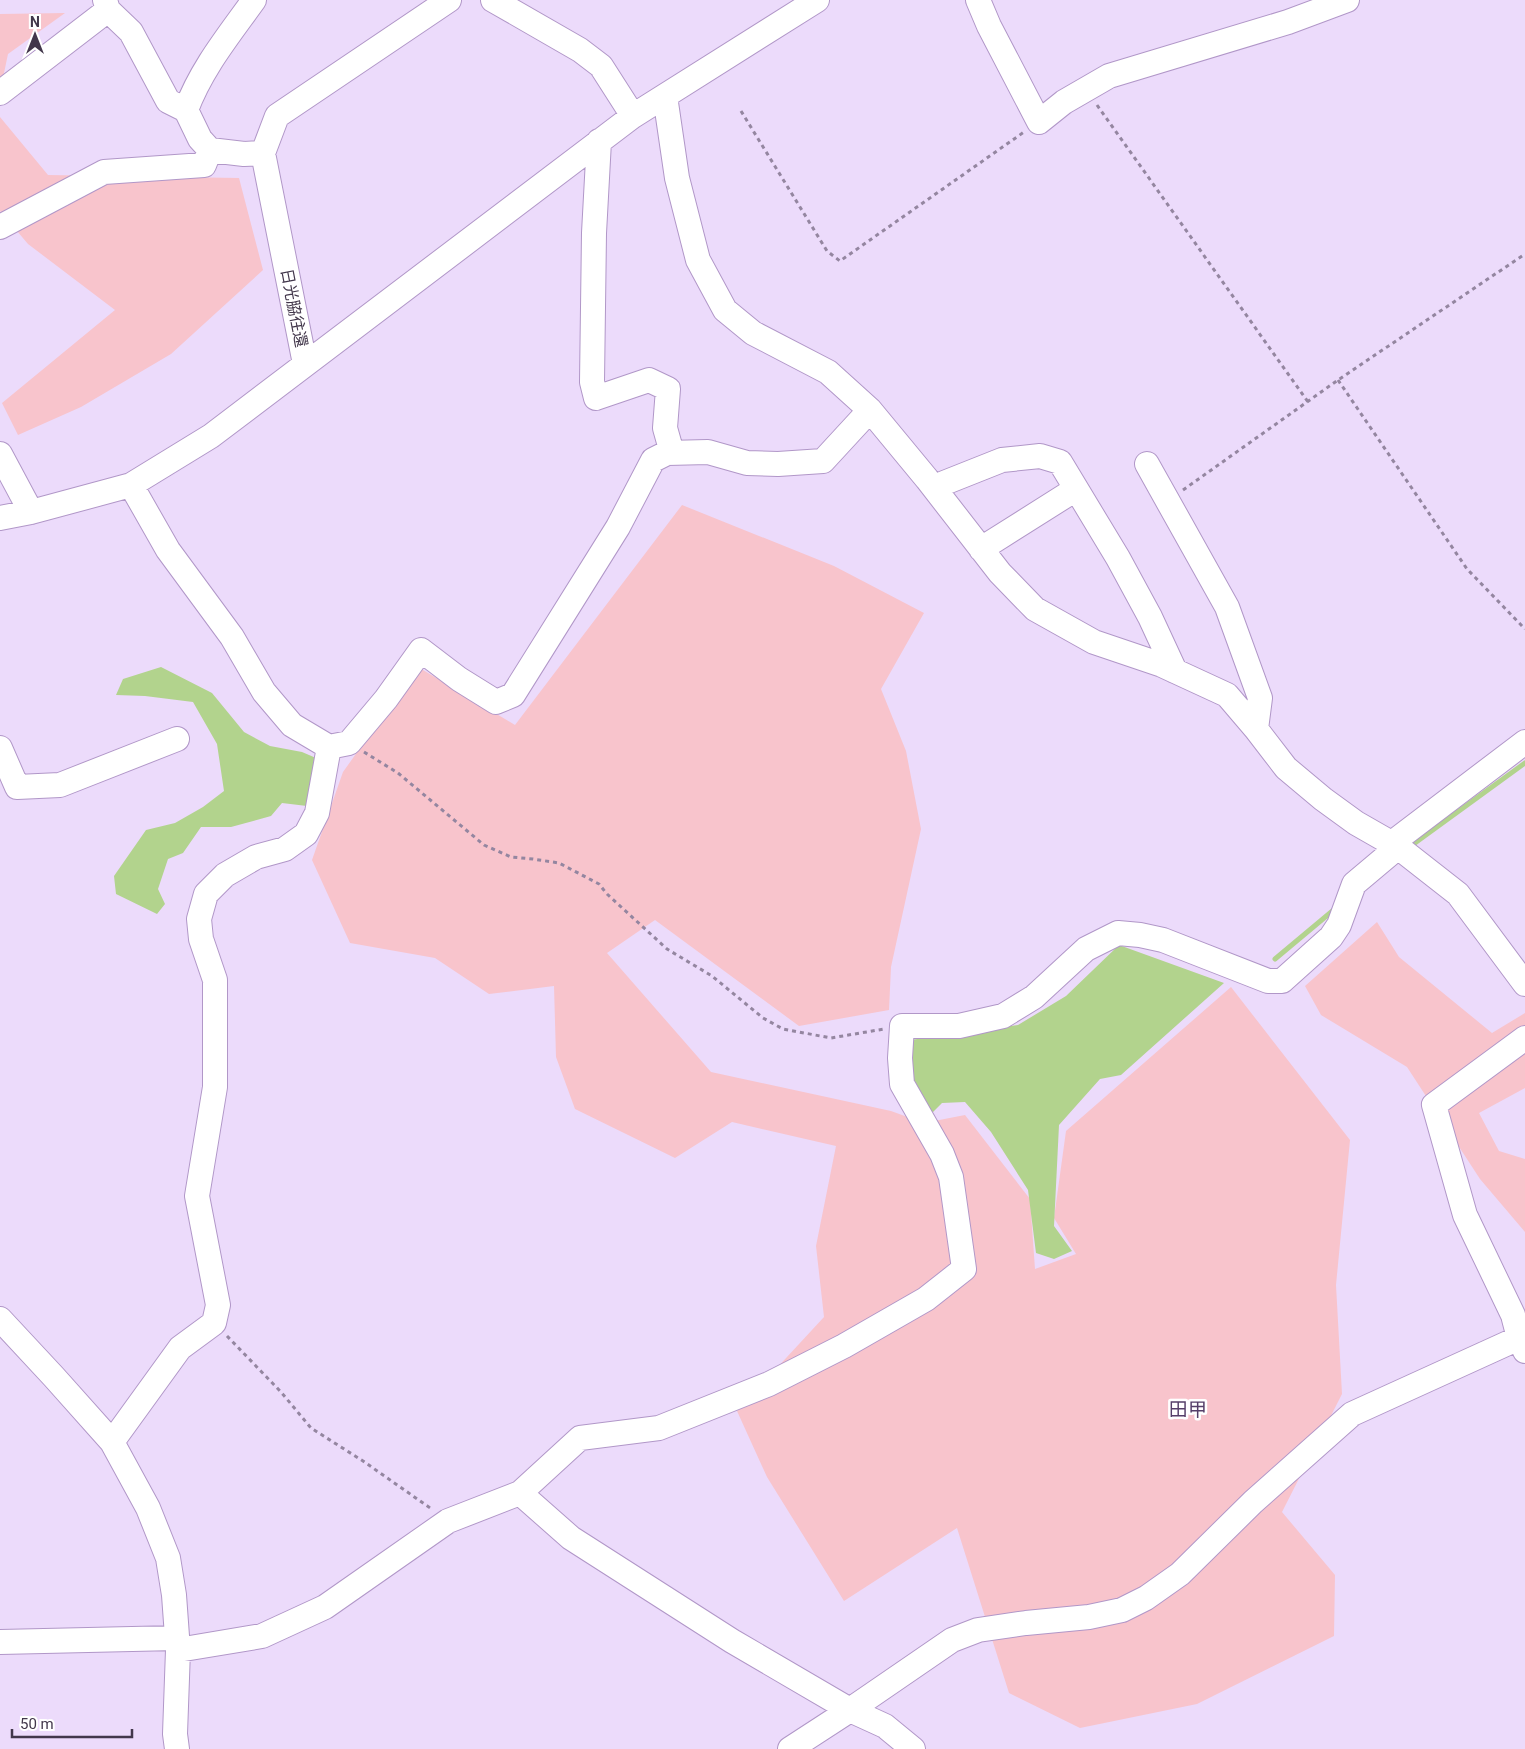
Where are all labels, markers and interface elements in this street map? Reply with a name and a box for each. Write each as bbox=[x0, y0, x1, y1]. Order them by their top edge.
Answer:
north arrow bbox=[10, 10, 60, 60]
text: N bbox=[30, 14, 40, 30]
street label: 日光脇往還 bbox=[277, 267, 311, 349]
district label: 田甲 bbox=[1169, 1398, 1207, 1421]
scale bar bbox=[12, 1706, 132, 1738]
text: 50 m bbox=[20, 1715, 54, 1733]

